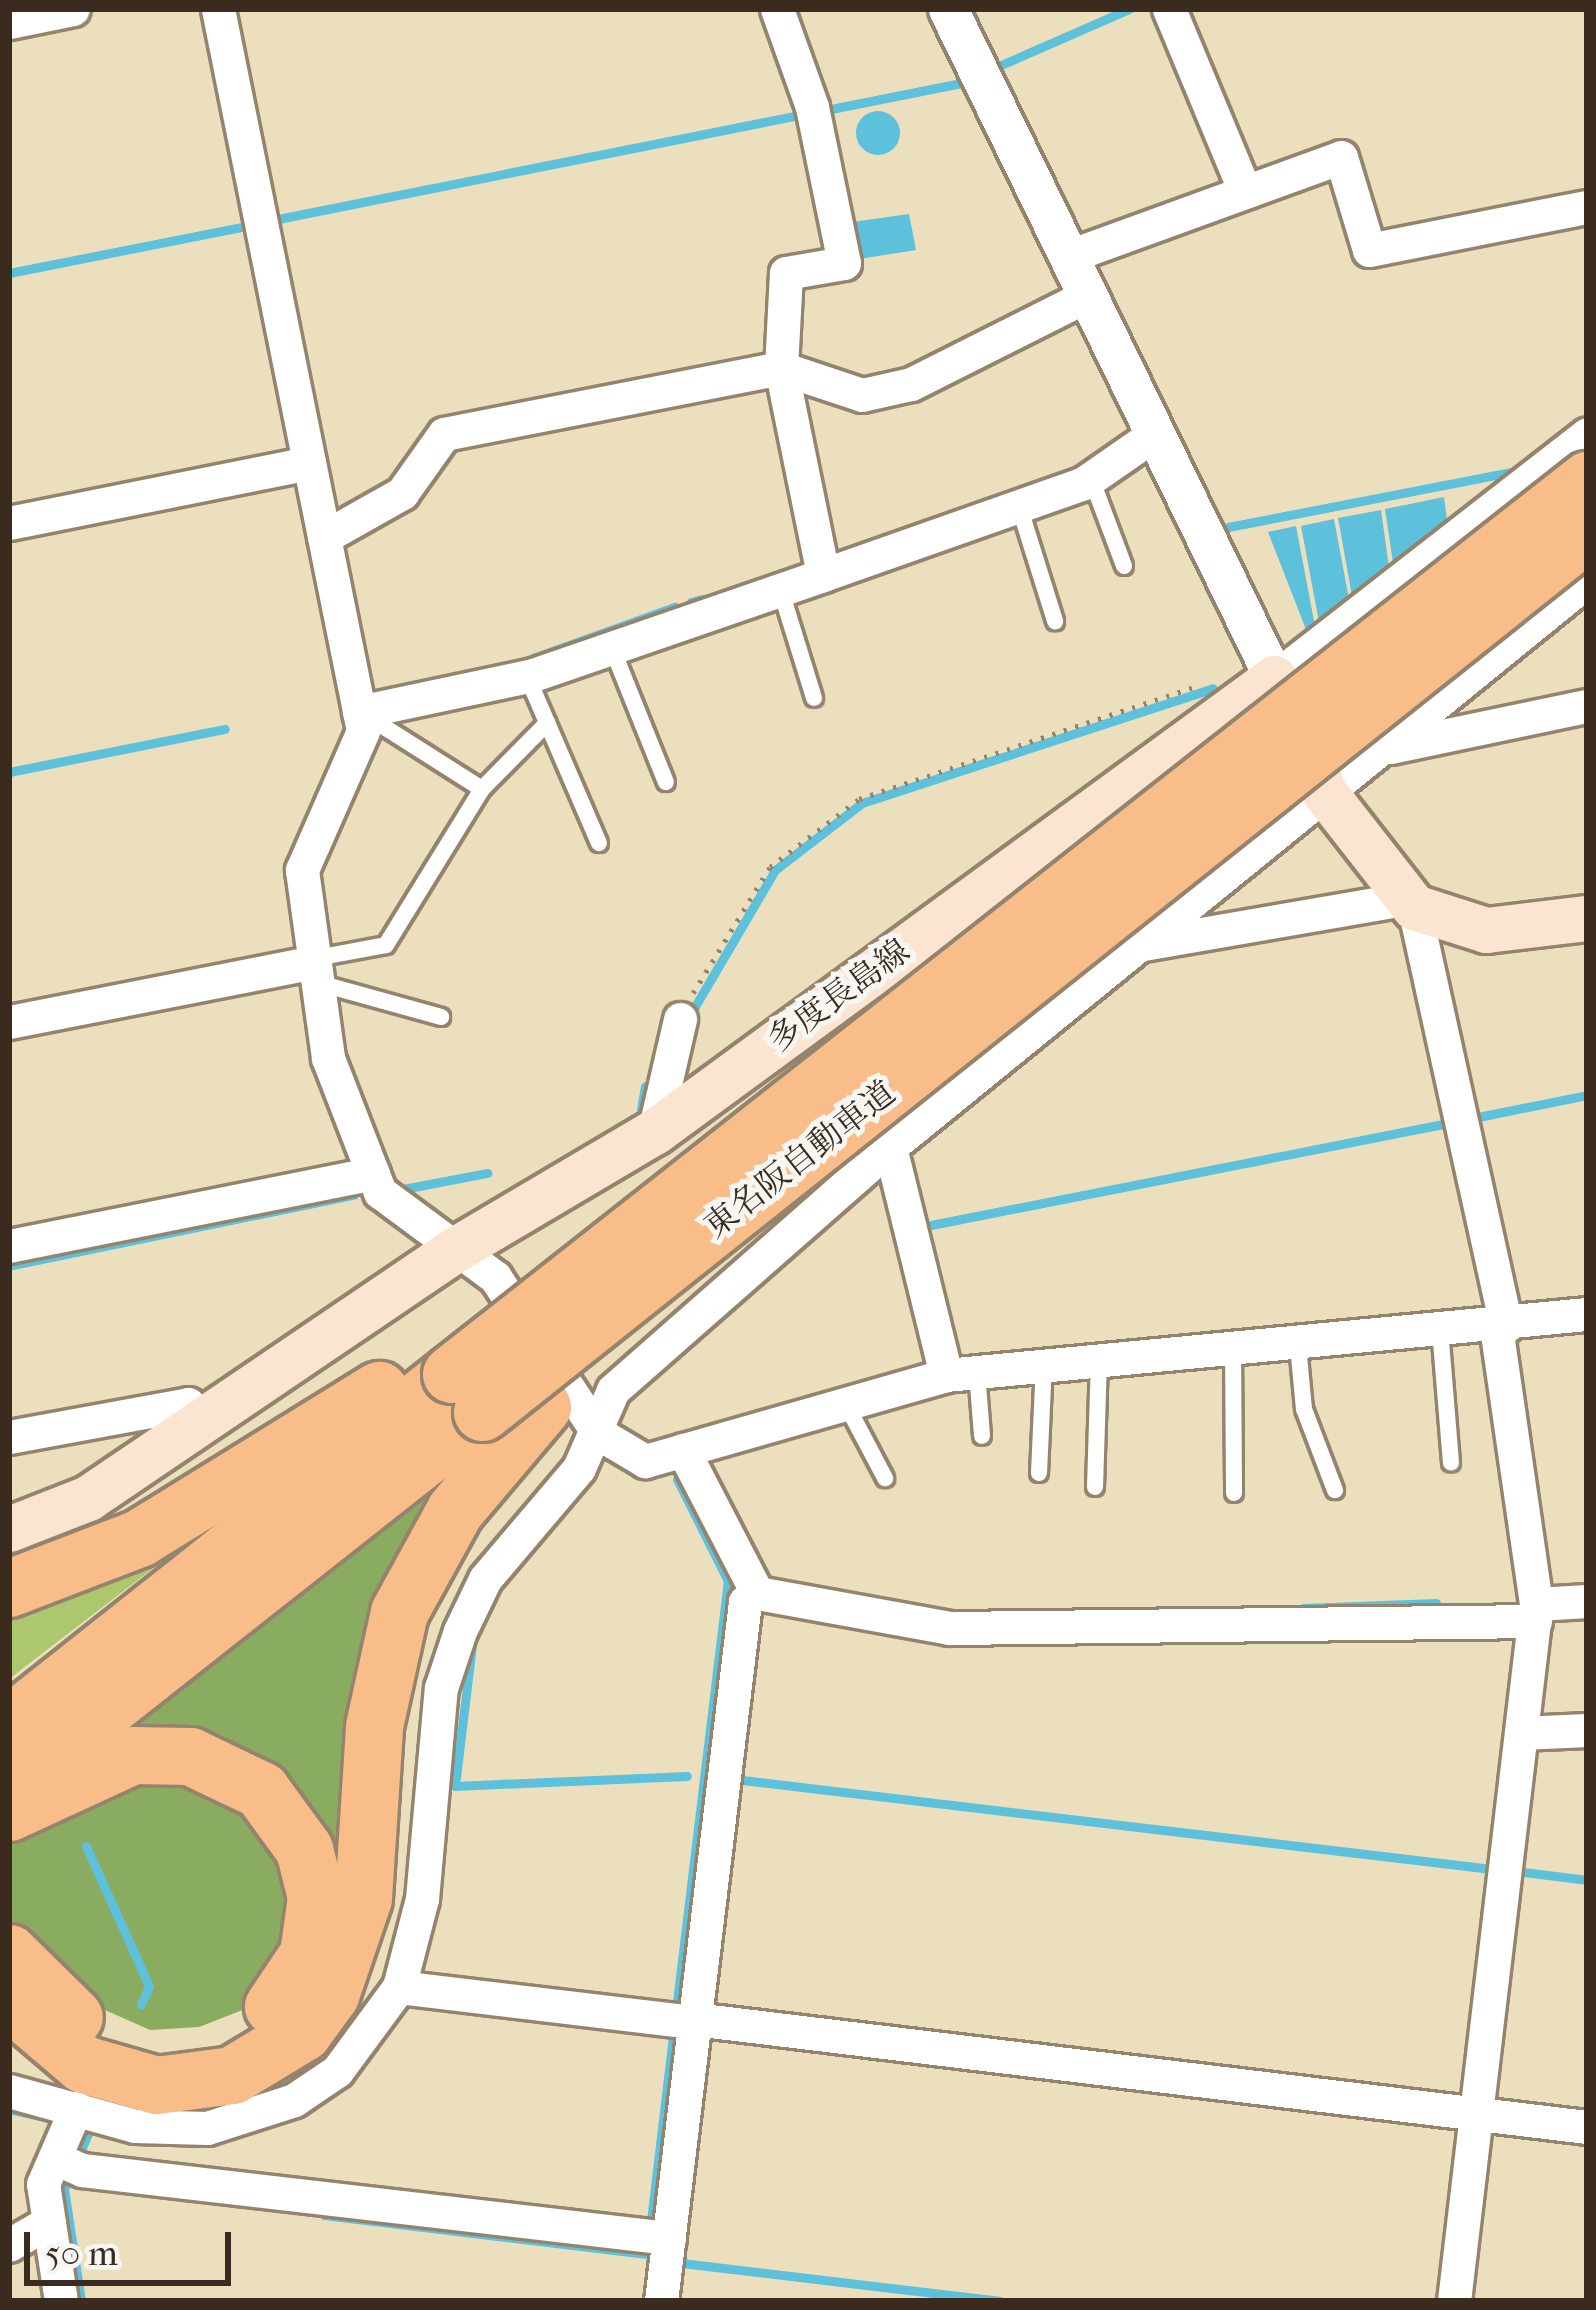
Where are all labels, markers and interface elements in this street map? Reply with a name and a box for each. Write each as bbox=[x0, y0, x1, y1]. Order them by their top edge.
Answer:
street label: 多度長島線 bbox=[761, 931, 917, 1061]
street label: 東名阪自動車道 bbox=[697, 1073, 903, 1247]
scale bar bbox=[30, 2208, 237, 2282]
text: 50 m bbox=[45, 2232, 118, 2274]

